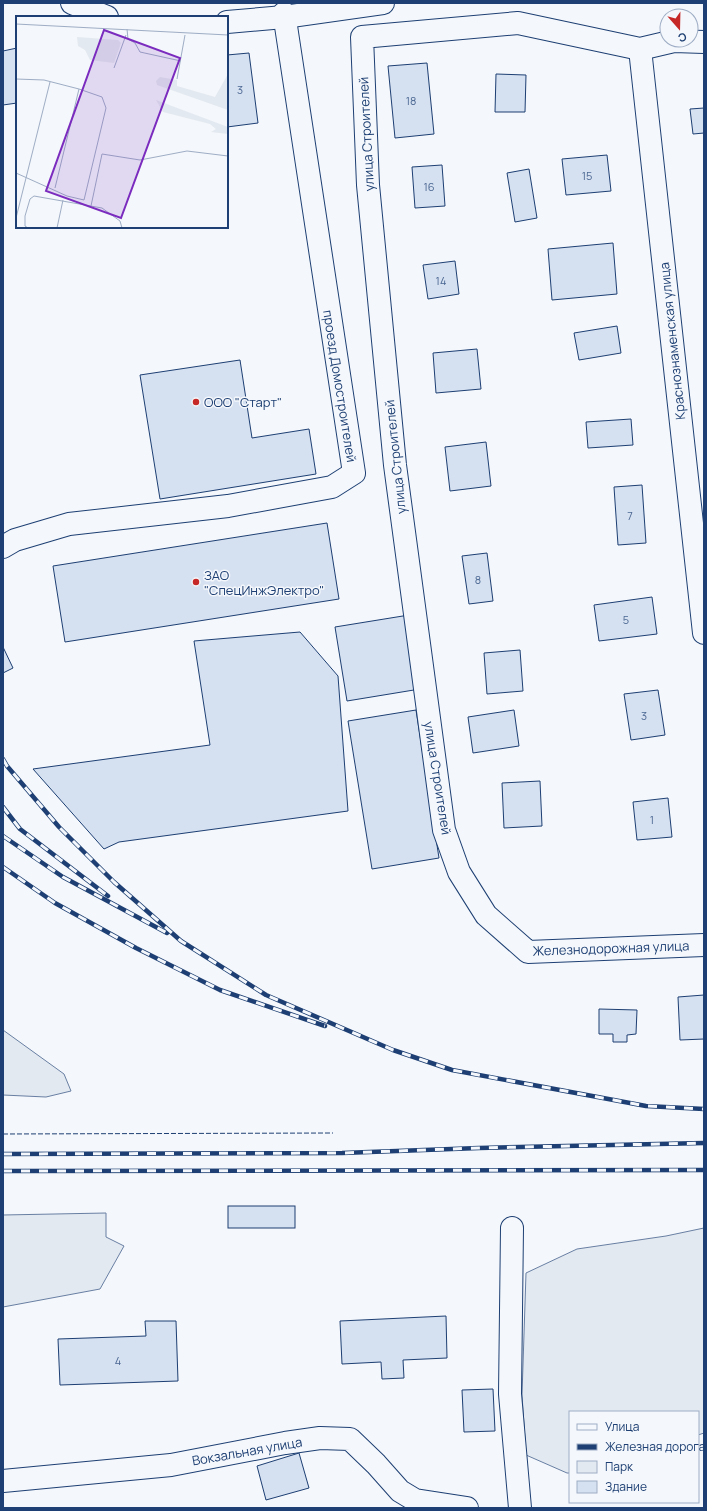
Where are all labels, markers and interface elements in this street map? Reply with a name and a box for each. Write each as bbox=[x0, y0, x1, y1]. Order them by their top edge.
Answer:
north arrow bbox=[659, 8, 699, 48]
inset map bbox=[16, 16, 228, 228]
text: С bbox=[676, 29, 689, 46]
street label: улица Строителей bbox=[354, 76, 378, 192]
house number: 3 bbox=[237, 82, 243, 97]
house number: 18 bbox=[406, 93, 416, 108]
house number: 15 bbox=[582, 168, 592, 183]
house number: 16 bbox=[423, 179, 435, 194]
street label: Краснознаменская улица bbox=[655, 261, 689, 421]
house number: 14 bbox=[436, 273, 446, 288]
street label: проезд Домостроителей bbox=[319, 308, 361, 464]
place label: ООО "Старт" bbox=[204, 393, 282, 411]
marker: ООО "Старт" bbox=[191, 397, 201, 407]
street label: улица Строителей bbox=[380, 399, 410, 515]
house number: 7 bbox=[627, 508, 633, 523]
place label: ЗАО "СпецИнжЭлектро" bbox=[204, 566, 324, 599]
house number: 8 bbox=[475, 572, 481, 587]
marker: ЗАО "СпецИнжЭлектро" bbox=[191, 577, 201, 587]
house number: 5 bbox=[623, 612, 629, 627]
house number: 3 bbox=[641, 708, 647, 723]
street label: улица Строителей bbox=[420, 720, 456, 836]
house number: 1 bbox=[650, 812, 654, 827]
street label: Железнодорожная улица bbox=[532, 936, 690, 960]
house number: 4 bbox=[115, 1353, 121, 1368]
legend bbox=[569, 1411, 699, 1503]
text: Улица bbox=[605, 1418, 639, 1435]
street label: Вокзальная улица bbox=[191, 1432, 303, 1470]
text: Железная дорога bbox=[605, 1438, 705, 1455]
text: Парк bbox=[605, 1458, 634, 1475]
text: Здание bbox=[605, 1478, 647, 1495]

